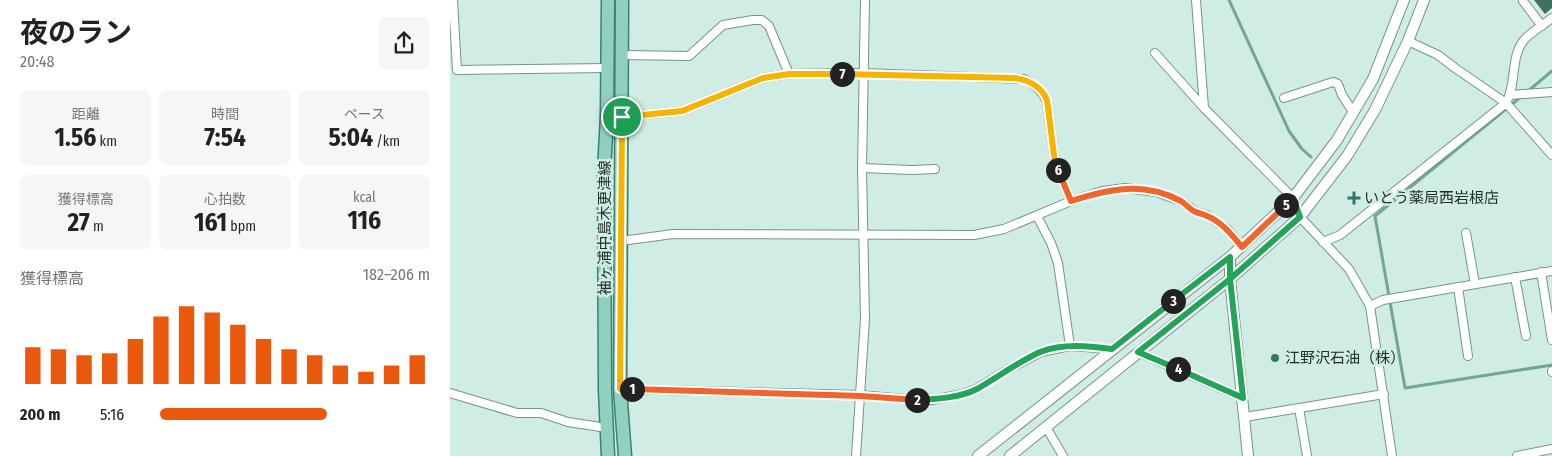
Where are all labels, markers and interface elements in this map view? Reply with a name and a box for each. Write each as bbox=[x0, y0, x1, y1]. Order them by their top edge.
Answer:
text: 夜のラン bbox=[20, 16, 132, 49]
button: share bbox=[378, 17, 430, 69]
text: 20:48 bbox=[20, 52, 54, 71]
pin: 7 bbox=[830, 62, 854, 86]
text: 7 bbox=[840, 66, 845, 83]
pin bbox=[601, 96, 643, 138]
icon: arrive bbox=[608, 103, 636, 131]
text: 距離 bbox=[72, 106, 100, 123]
text: 時間 bbox=[211, 106, 239, 123]
text: ペース bbox=[344, 106, 385, 123]
text: 1.56 bbox=[54, 123, 96, 153]
text: 7:54 bbox=[204, 123, 246, 153]
text: 5:04 bbox=[328, 123, 373, 153]
text: km bbox=[96, 133, 117, 150]
text: /km bbox=[373, 133, 400, 150]
pin: 6 bbox=[1046, 158, 1070, 182]
street label: 袖ヶ浦中島木更津線 bbox=[596, 160, 614, 296]
text: 6 bbox=[1055, 162, 1062, 179]
text: kcal bbox=[353, 189, 376, 206]
place label: いとう薬局西岩根店 bbox=[1364, 189, 1499, 207]
text: 獲得標高 bbox=[58, 191, 114, 208]
text: 心拍数 bbox=[204, 191, 246, 208]
pin: 5 bbox=[1274, 192, 1298, 218]
marker: いとう薬局西岩根店 bbox=[1348, 192, 1360, 204]
text: 5 bbox=[1283, 197, 1290, 214]
text: 116 bbox=[347, 206, 381, 236]
text: 27 bbox=[68, 208, 90, 238]
text: 161 bbox=[194, 208, 227, 238]
text: m bbox=[90, 218, 104, 235]
text: bpm bbox=[227, 218, 256, 235]
text: 182–206 m bbox=[363, 265, 430, 284]
text: 獲得標高 bbox=[20, 269, 84, 288]
pin: 3 bbox=[1160, 288, 1186, 314]
text: 3 bbox=[1170, 293, 1177, 310]
place label: 江野沢石油（株） bbox=[1285, 349, 1405, 367]
marker: 江野沢石油（株） bbox=[1269, 352, 1281, 364]
pin: 4 bbox=[1166, 356, 1190, 382]
text: 4 bbox=[1175, 361, 1182, 378]
pin: 1 bbox=[620, 376, 644, 402]
text: 1 bbox=[630, 381, 635, 398]
pin: 2 bbox=[904, 388, 930, 412]
text: 2 bbox=[914, 392, 921, 409]
text: 200 m bbox=[20, 405, 60, 424]
text: 5:16 bbox=[100, 405, 124, 424]

